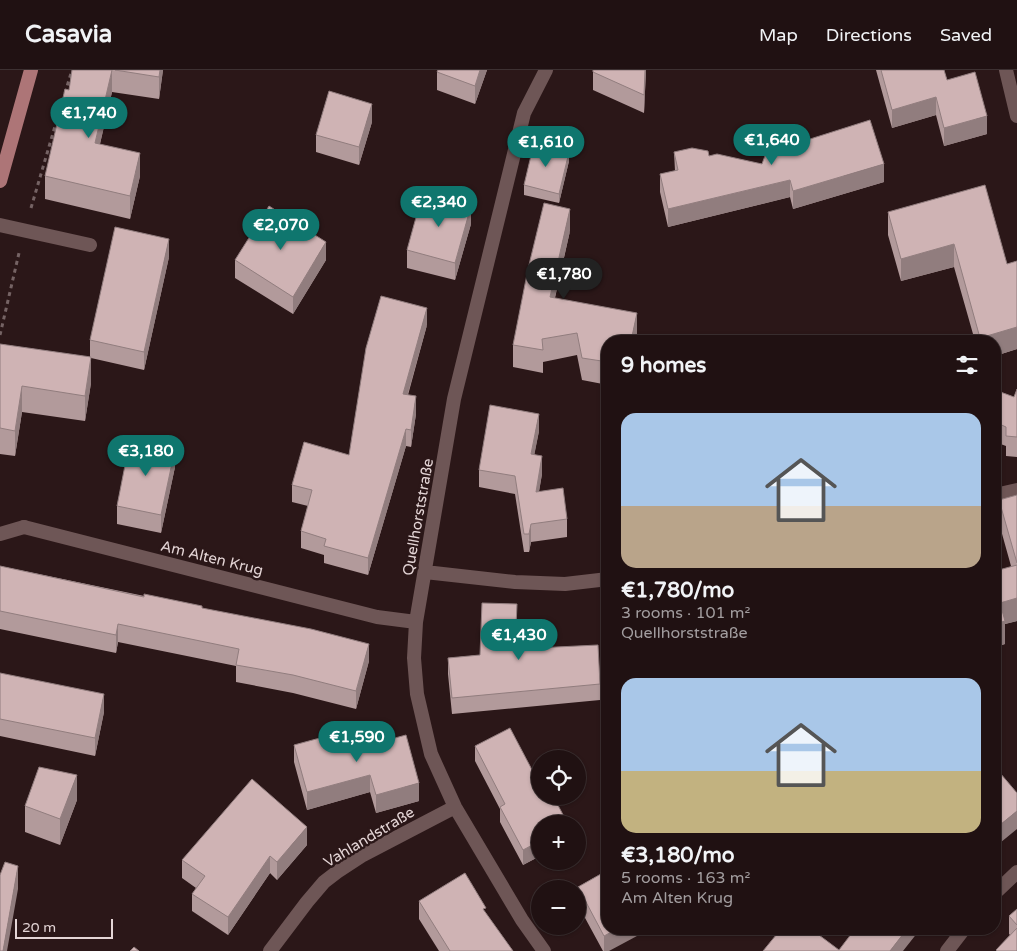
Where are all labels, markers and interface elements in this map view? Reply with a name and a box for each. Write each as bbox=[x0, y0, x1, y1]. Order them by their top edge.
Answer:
text: Casavia bbox=[25, 20, 112, 49]
text: Map bbox=[759, 24, 798, 46]
text: Directions bbox=[826, 24, 912, 46]
text: Saved bbox=[940, 24, 992, 46]
pin: €1,740 bbox=[48, 97, 130, 139]
text: €1,740 bbox=[61, 103, 117, 123]
pin: €1,640 bbox=[731, 124, 813, 166]
pin: €1,610 bbox=[505, 126, 587, 168]
text: €1,640 bbox=[744, 130, 800, 150]
text: €1,610 bbox=[518, 132, 574, 152]
pin: €2,340 bbox=[398, 186, 480, 228]
text: €2,340 bbox=[411, 192, 467, 212]
pin: €2,070 bbox=[240, 208, 322, 251]
text: €2,070 bbox=[253, 215, 309, 235]
pin: €1,780 bbox=[523, 258, 605, 300]
text: €1,780 bbox=[536, 264, 592, 284]
icon: filters bbox=[953, 351, 981, 379]
text: 9 homes bbox=[621, 353, 706, 378]
pin: €3,180 bbox=[105, 434, 187, 477]
text: €3,180 bbox=[118, 441, 174, 461]
icon: home bbox=[756, 445, 846, 535]
street label: Quellhorststraße bbox=[399, 457, 437, 577]
street label: Am Alten Krug bbox=[159, 537, 265, 579]
text: €1,780/mo bbox=[621, 578, 734, 603]
text: 3 rooms · 101 m² bbox=[621, 603, 750, 623]
pin: €1,430 bbox=[478, 618, 560, 661]
text: Quellhorststraße bbox=[621, 623, 748, 643]
text: €1,430 bbox=[492, 625, 546, 645]
icon: home bbox=[756, 710, 846, 800]
pin: €1,590 bbox=[316, 720, 398, 763]
text: €1,590 bbox=[329, 727, 385, 747]
map controls bbox=[531, 750, 586, 935]
button: locate bbox=[531, 750, 586, 805]
street label: Vahlandstraße bbox=[320, 803, 418, 871]
button: + bbox=[531, 815, 586, 870]
text: €3,180/mo bbox=[621, 843, 735, 868]
text: 5 rooms · 163 m² bbox=[621, 868, 750, 888]
button: − bbox=[531, 880, 586, 935]
text: Am Alten Krug bbox=[621, 888, 733, 908]
scale bar bbox=[15, 916, 112, 939]
text: 20 m bbox=[22, 919, 56, 936]

